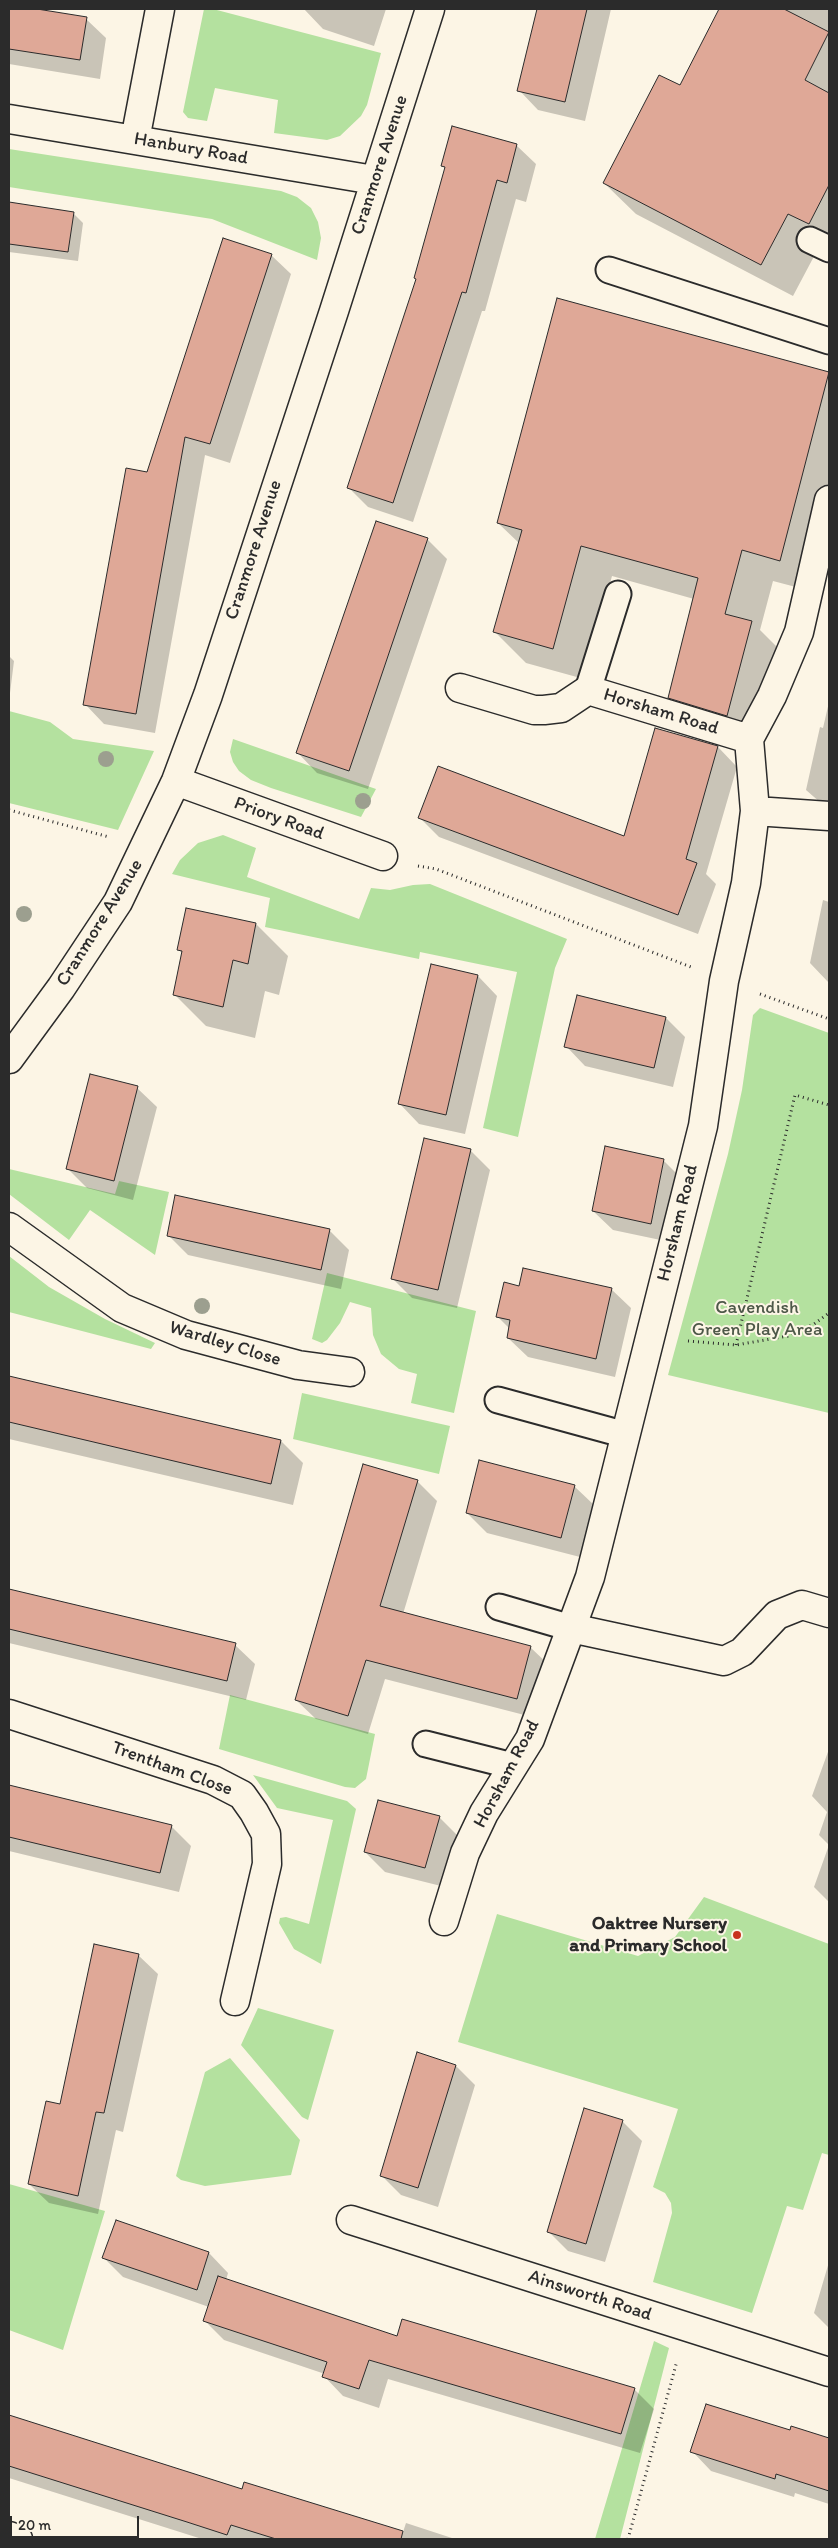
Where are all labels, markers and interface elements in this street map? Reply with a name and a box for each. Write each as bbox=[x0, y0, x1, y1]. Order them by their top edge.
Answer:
street label: Cranmore Avenue bbox=[347, 92, 413, 238]
street label: Hanbury Road bbox=[132, 128, 250, 170]
street label: Cranmore Avenue bbox=[221, 477, 287, 623]
street label: Horsham Road bbox=[601, 684, 721, 740]
street label: Priory Road bbox=[231, 792, 327, 846]
street label: Cranmore Avenue bbox=[52, 855, 148, 991]
street label: Horsham Road bbox=[652, 1162, 704, 1284]
park label: Cavendish Green Play Area bbox=[692, 1297, 822, 1341]
street label: Wardley Close bbox=[166, 1316, 284, 1372]
street label: Horsham Road bbox=[469, 1716, 545, 1832]
street label: Trentham Close bbox=[108, 1737, 236, 1801]
place label: Oaktree Nursery and Primary School bbox=[569, 1913, 727, 1957]
marker: Oaktree Nursery and Primary School bbox=[731, 1929, 743, 1941]
street label: Ainsworth Road bbox=[525, 2265, 655, 2327]
scale bar bbox=[12, 2506, 141, 2538]
text: 20 m bbox=[18, 2516, 51, 2534]

